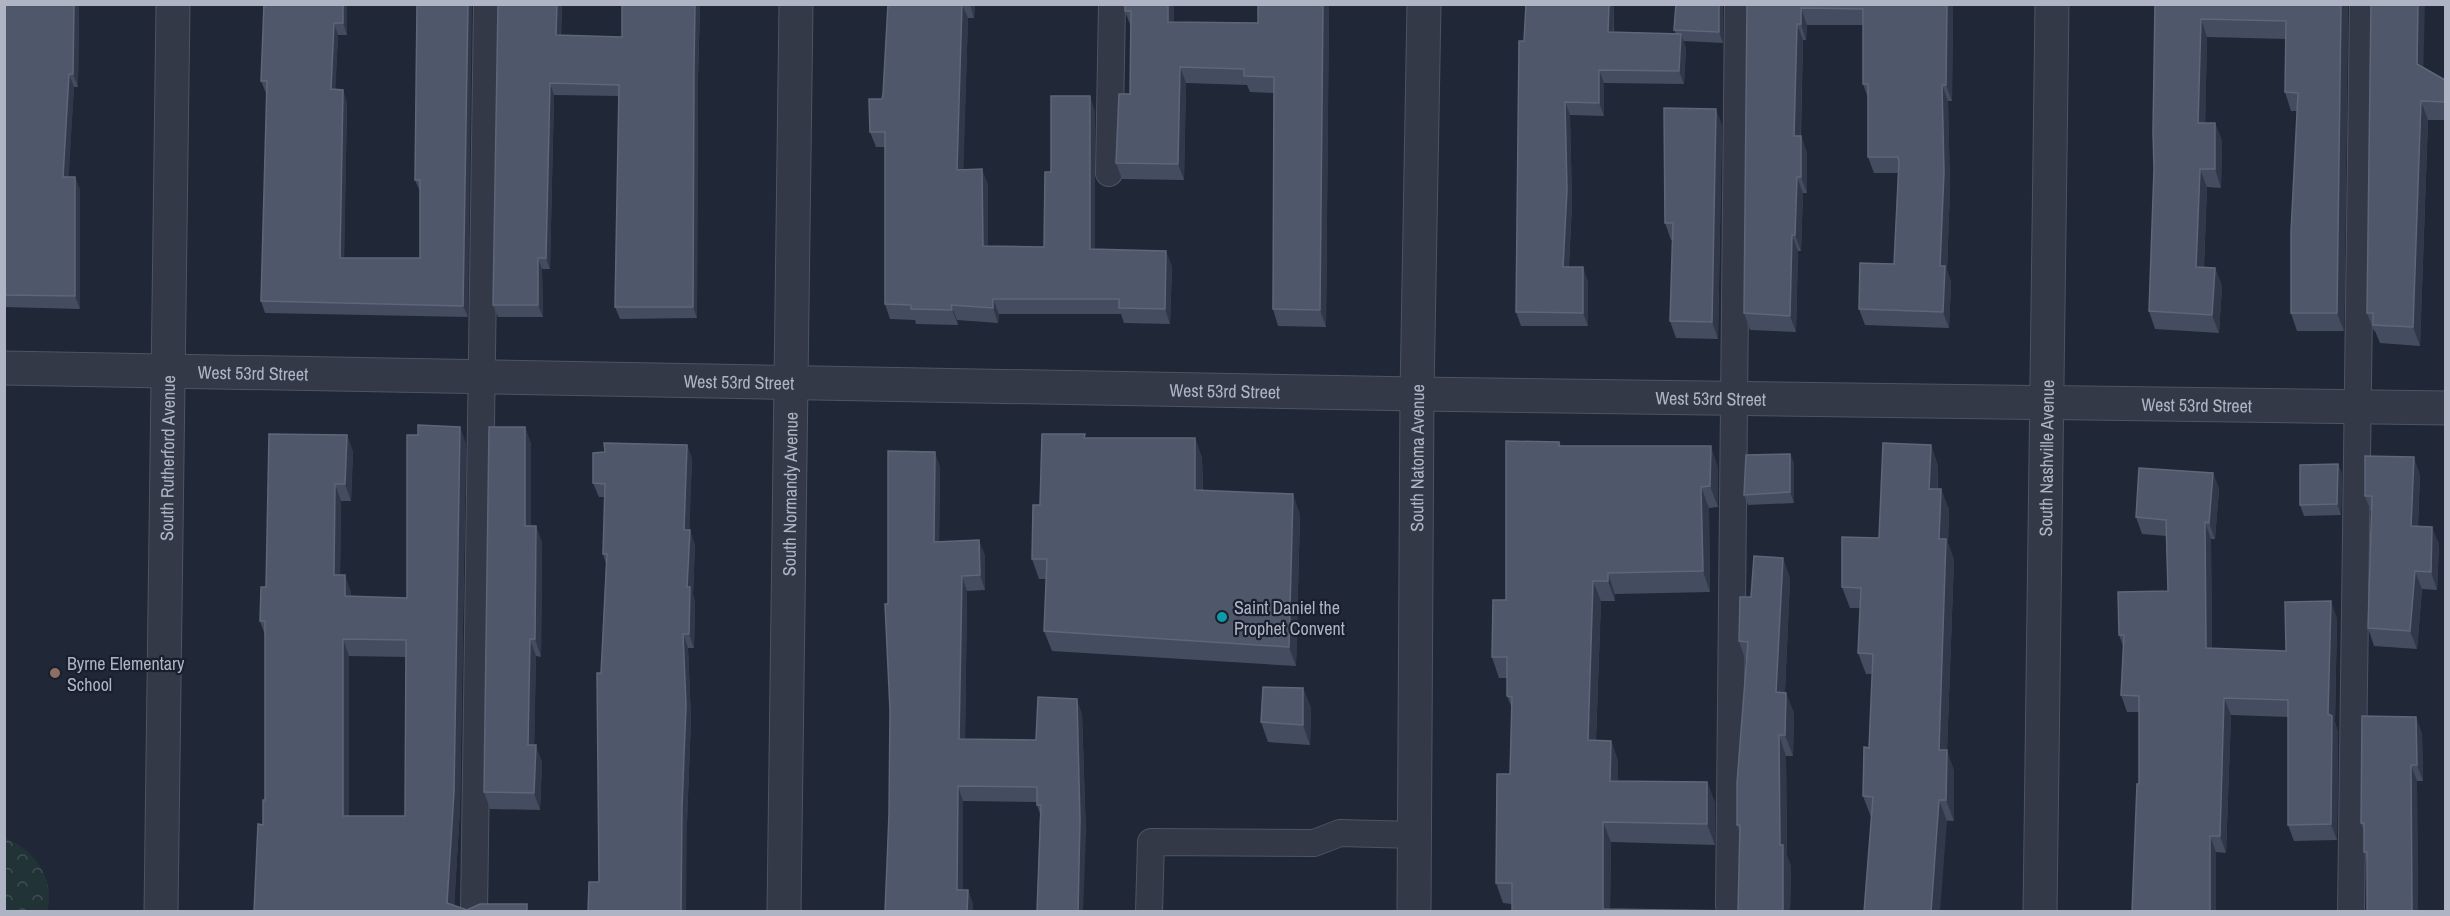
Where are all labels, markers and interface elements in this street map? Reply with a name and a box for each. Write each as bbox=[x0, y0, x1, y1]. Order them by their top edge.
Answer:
street label: West 53rd Street bbox=[197, 359, 308, 386]
street label: West 53rd Street bbox=[683, 368, 794, 395]
street label: South Rutherford Avenue bbox=[153, 375, 181, 541]
street label: West 53rd Street bbox=[1169, 377, 1280, 404]
street label: South Nashville Avenue bbox=[2032, 380, 2060, 537]
street label: South Natoma Avenue bbox=[1404, 384, 1430, 532]
street label: West 53rd Street bbox=[1655, 385, 1766, 411]
street label: West 53rd Street bbox=[2141, 391, 2252, 418]
street label: South Normandy Avenue bbox=[776, 412, 803, 576]
place label: Saint Daniel the Prophet Convent bbox=[1234, 595, 1345, 641]
marker: Saint Daniel the Prophet Convent bbox=[1215, 610, 1229, 624]
place label: Byrne Elementary School bbox=[67, 651, 185, 697]
marker: Byrne Elementary School bbox=[48, 666, 62, 680]

